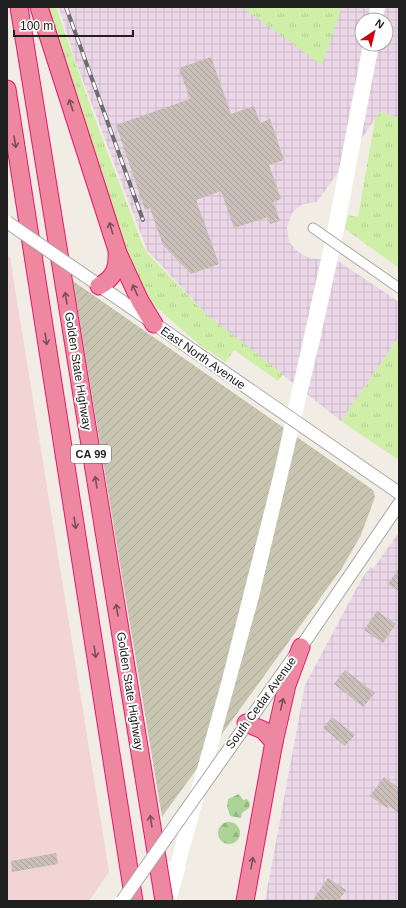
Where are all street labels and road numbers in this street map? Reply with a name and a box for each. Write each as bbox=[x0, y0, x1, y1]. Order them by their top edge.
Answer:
street label: Golden State Highway bbox=[62, 311, 94, 431]
street label: East North Avenue bbox=[158, 324, 248, 393]
road number: CA 99 bbox=[71, 445, 111, 463]
street label: Golden State Highway bbox=[114, 631, 146, 751]
street label: South Cedar Avenue bbox=[223, 654, 299, 752]

